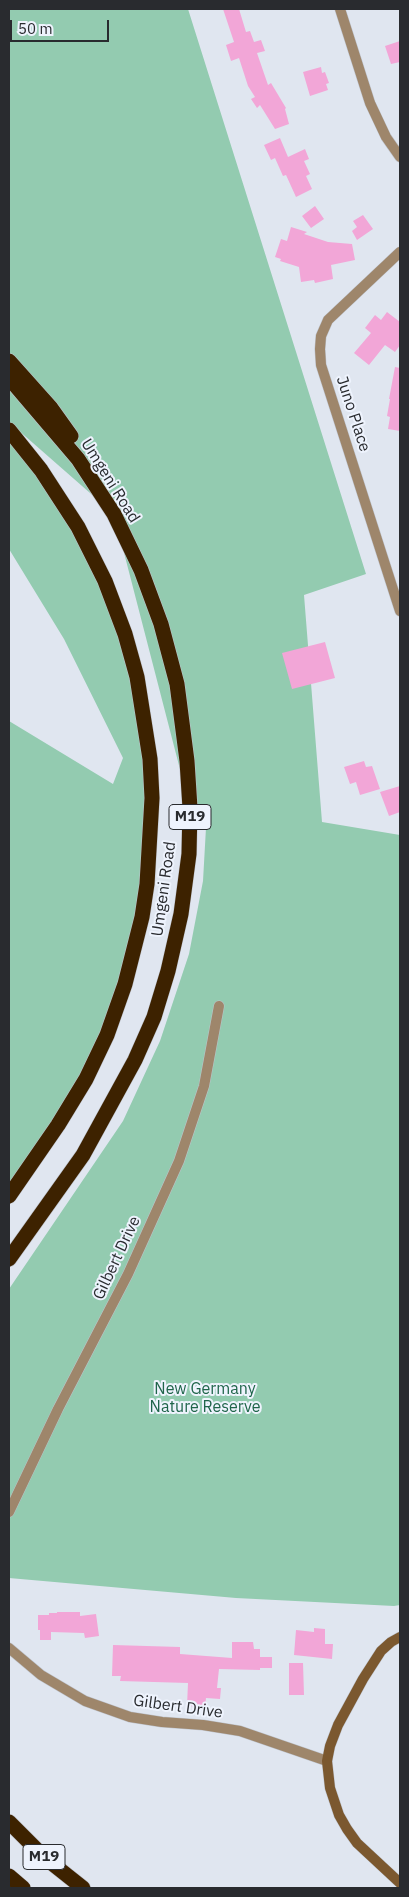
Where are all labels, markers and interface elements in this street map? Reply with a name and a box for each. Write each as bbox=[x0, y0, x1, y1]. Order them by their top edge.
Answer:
scale bar bbox=[12, 10, 111, 42]
text: 50 m bbox=[18, 19, 53, 38]
street label: Juno Place bbox=[332, 374, 374, 454]
street label: Umgeni Road bbox=[77, 435, 143, 527]
road number: M19 bbox=[169, 804, 211, 830]
street label: Umgeni Road bbox=[148, 840, 180, 938]
street label: Gilbert Drive bbox=[89, 1213, 145, 1303]
park label: New Germany Nature Reserve bbox=[150, 1379, 260, 1417]
street label: Gilbert Drive bbox=[132, 1691, 224, 1723]
road number: M19 bbox=[23, 1844, 65, 1870]

